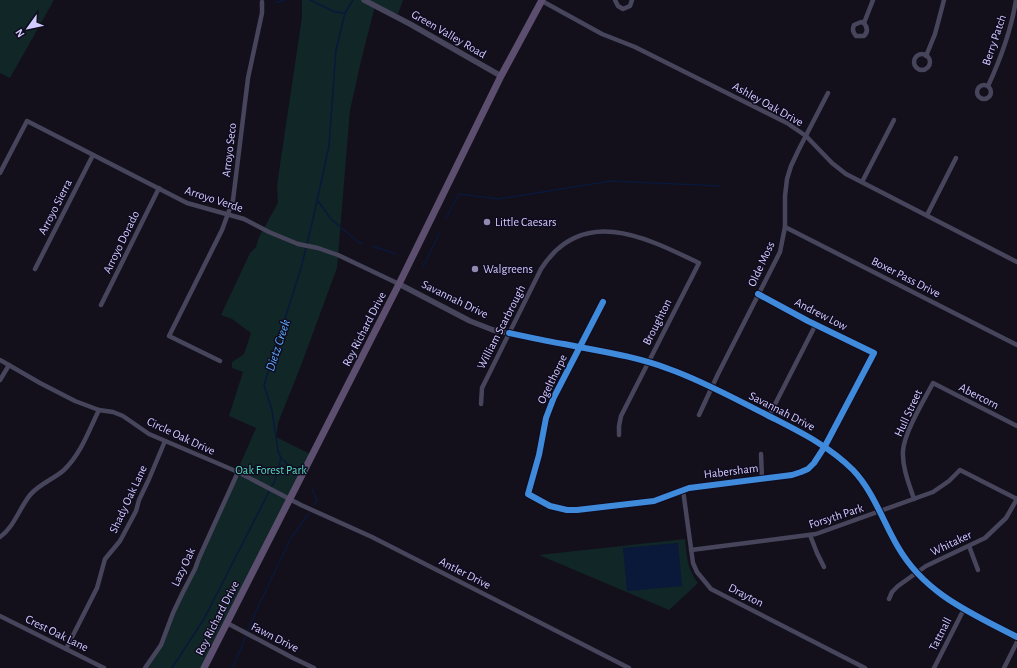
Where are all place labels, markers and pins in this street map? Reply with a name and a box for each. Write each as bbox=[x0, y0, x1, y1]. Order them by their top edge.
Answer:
place label: Little Caesars bbox=[495, 216, 557, 228]
marker: Little Caesars bbox=[482, 217, 492, 227]
place label: Walgreens bbox=[483, 263, 533, 275]
marker: Walgreens bbox=[470, 264, 480, 274]

